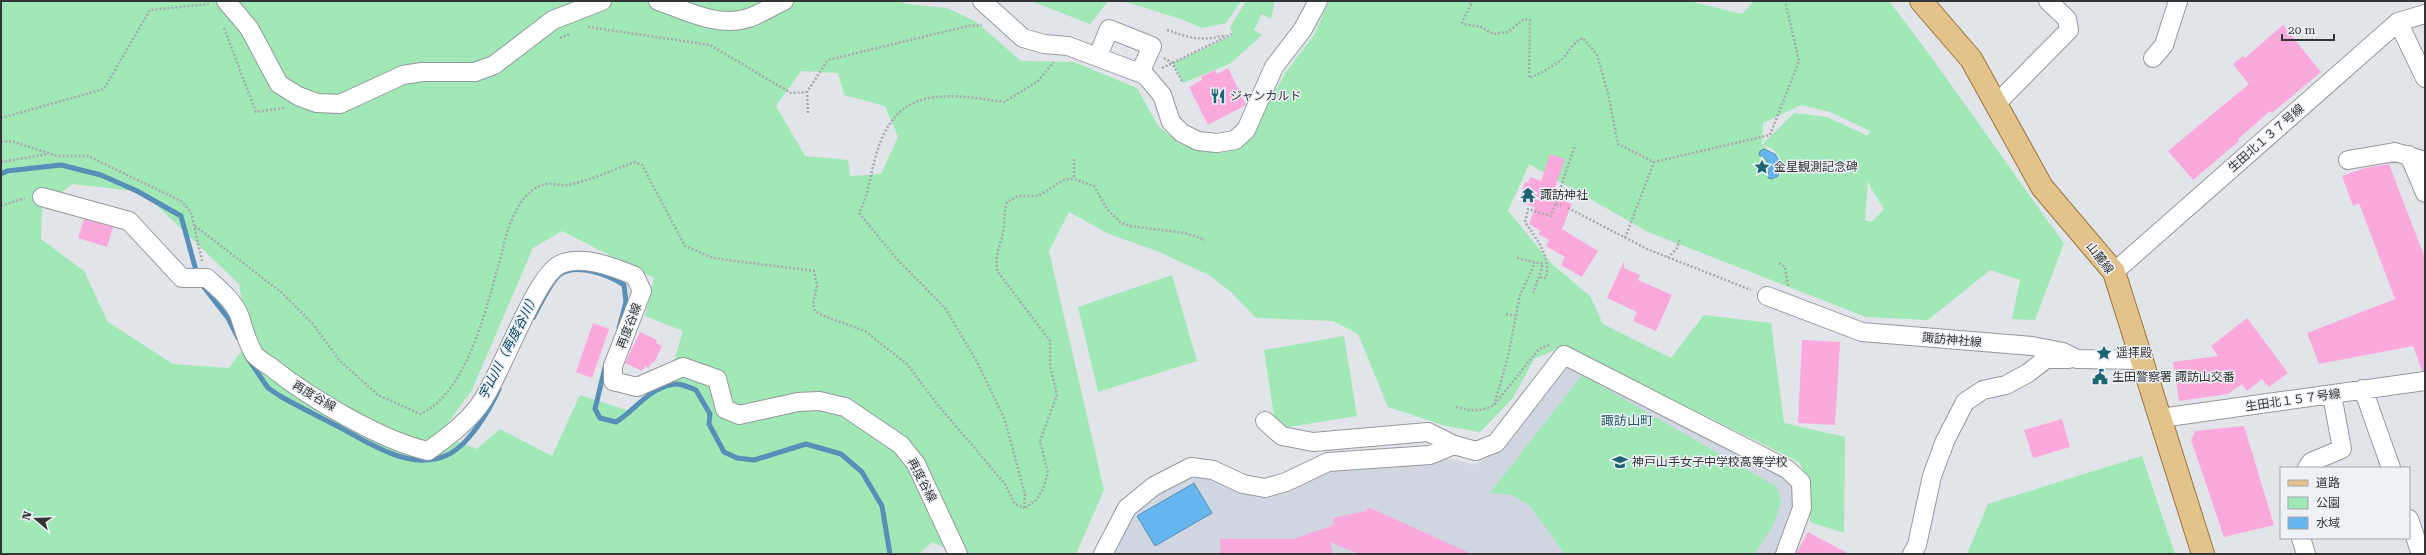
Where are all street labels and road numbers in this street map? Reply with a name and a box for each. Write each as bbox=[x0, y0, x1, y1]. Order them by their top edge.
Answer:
street label: 生田北１３７号線 bbox=[2225, 101, 2307, 175]
street label: 山麓線 bbox=[2083, 240, 2117, 276]
street label: 再度谷線 bbox=[614, 301, 644, 351]
street label: 諏訪神社線 bbox=[1921, 330, 1983, 350]
street label: 再度谷線 bbox=[290, 378, 338, 414]
street label: 生田北１５７号線 bbox=[2244, 386, 2342, 414]
street label: 再度谷線 bbox=[905, 456, 939, 504]

